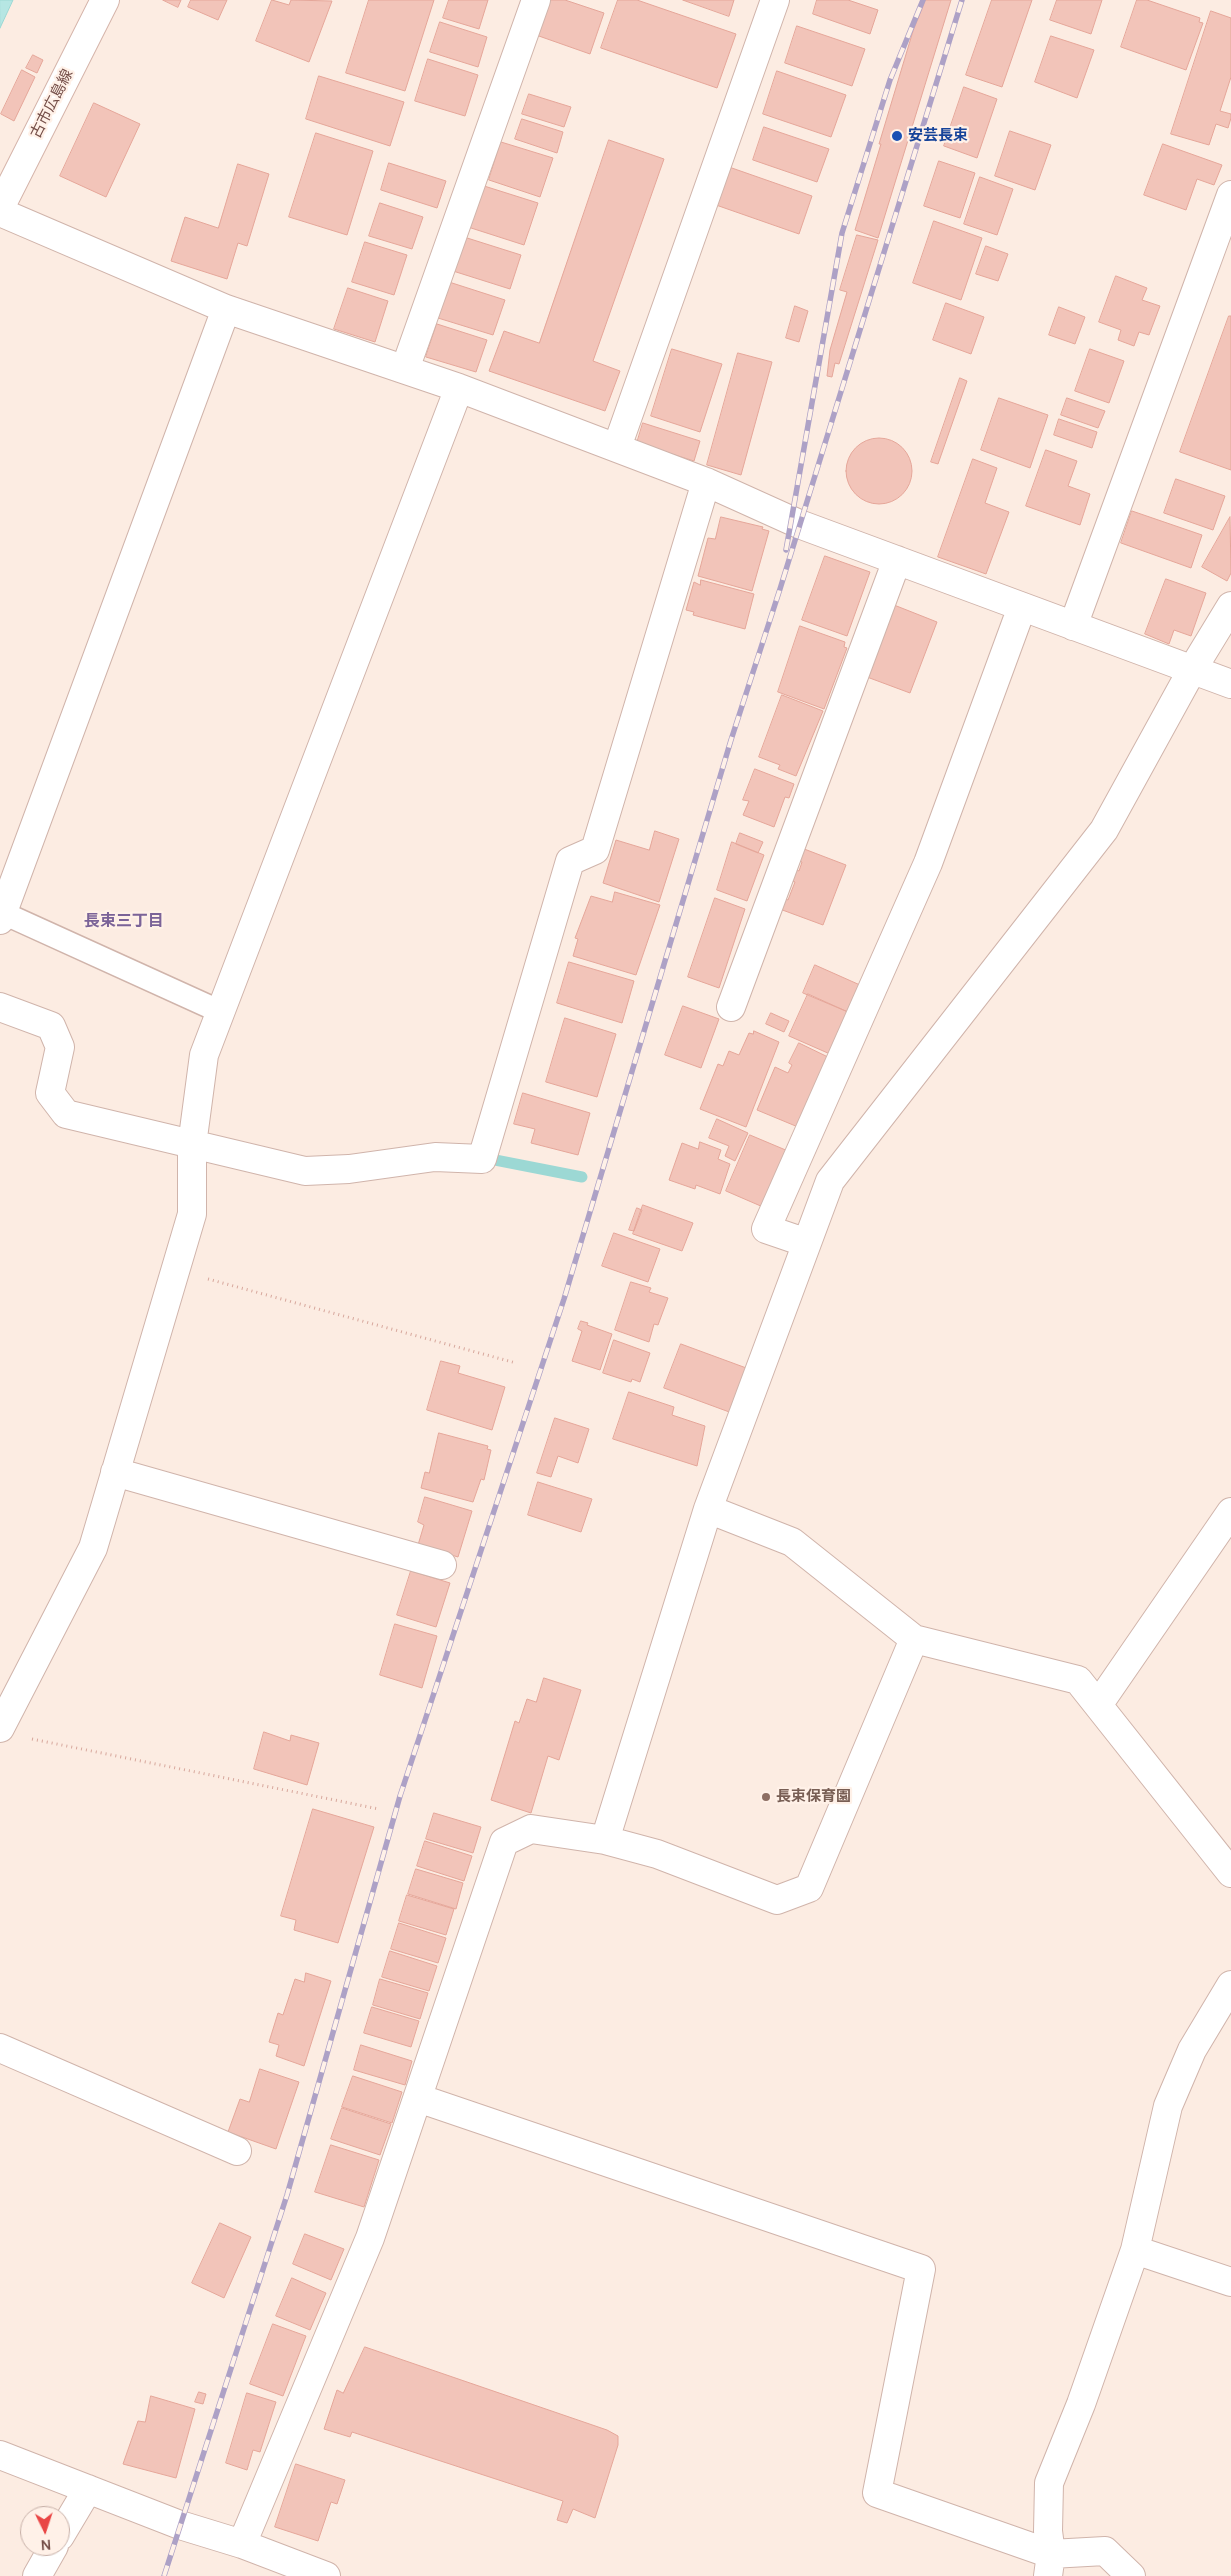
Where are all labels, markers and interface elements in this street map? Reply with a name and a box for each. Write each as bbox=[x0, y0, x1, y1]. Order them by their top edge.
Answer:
street label: 古市広島線 bbox=[27, 67, 77, 141]
place label: 安芸長束 bbox=[908, 127, 968, 145]
marker: 安芸長束 bbox=[890, 129, 904, 143]
district label: 長束三丁目 bbox=[84, 912, 164, 932]
place label: 長束保育園 bbox=[776, 1788, 851, 1806]
marker: 長束保育園 bbox=[760, 1791, 772, 1803]
north arrow bbox=[20, 2506, 70, 2556]
text: N bbox=[40, 2536, 52, 2555]

